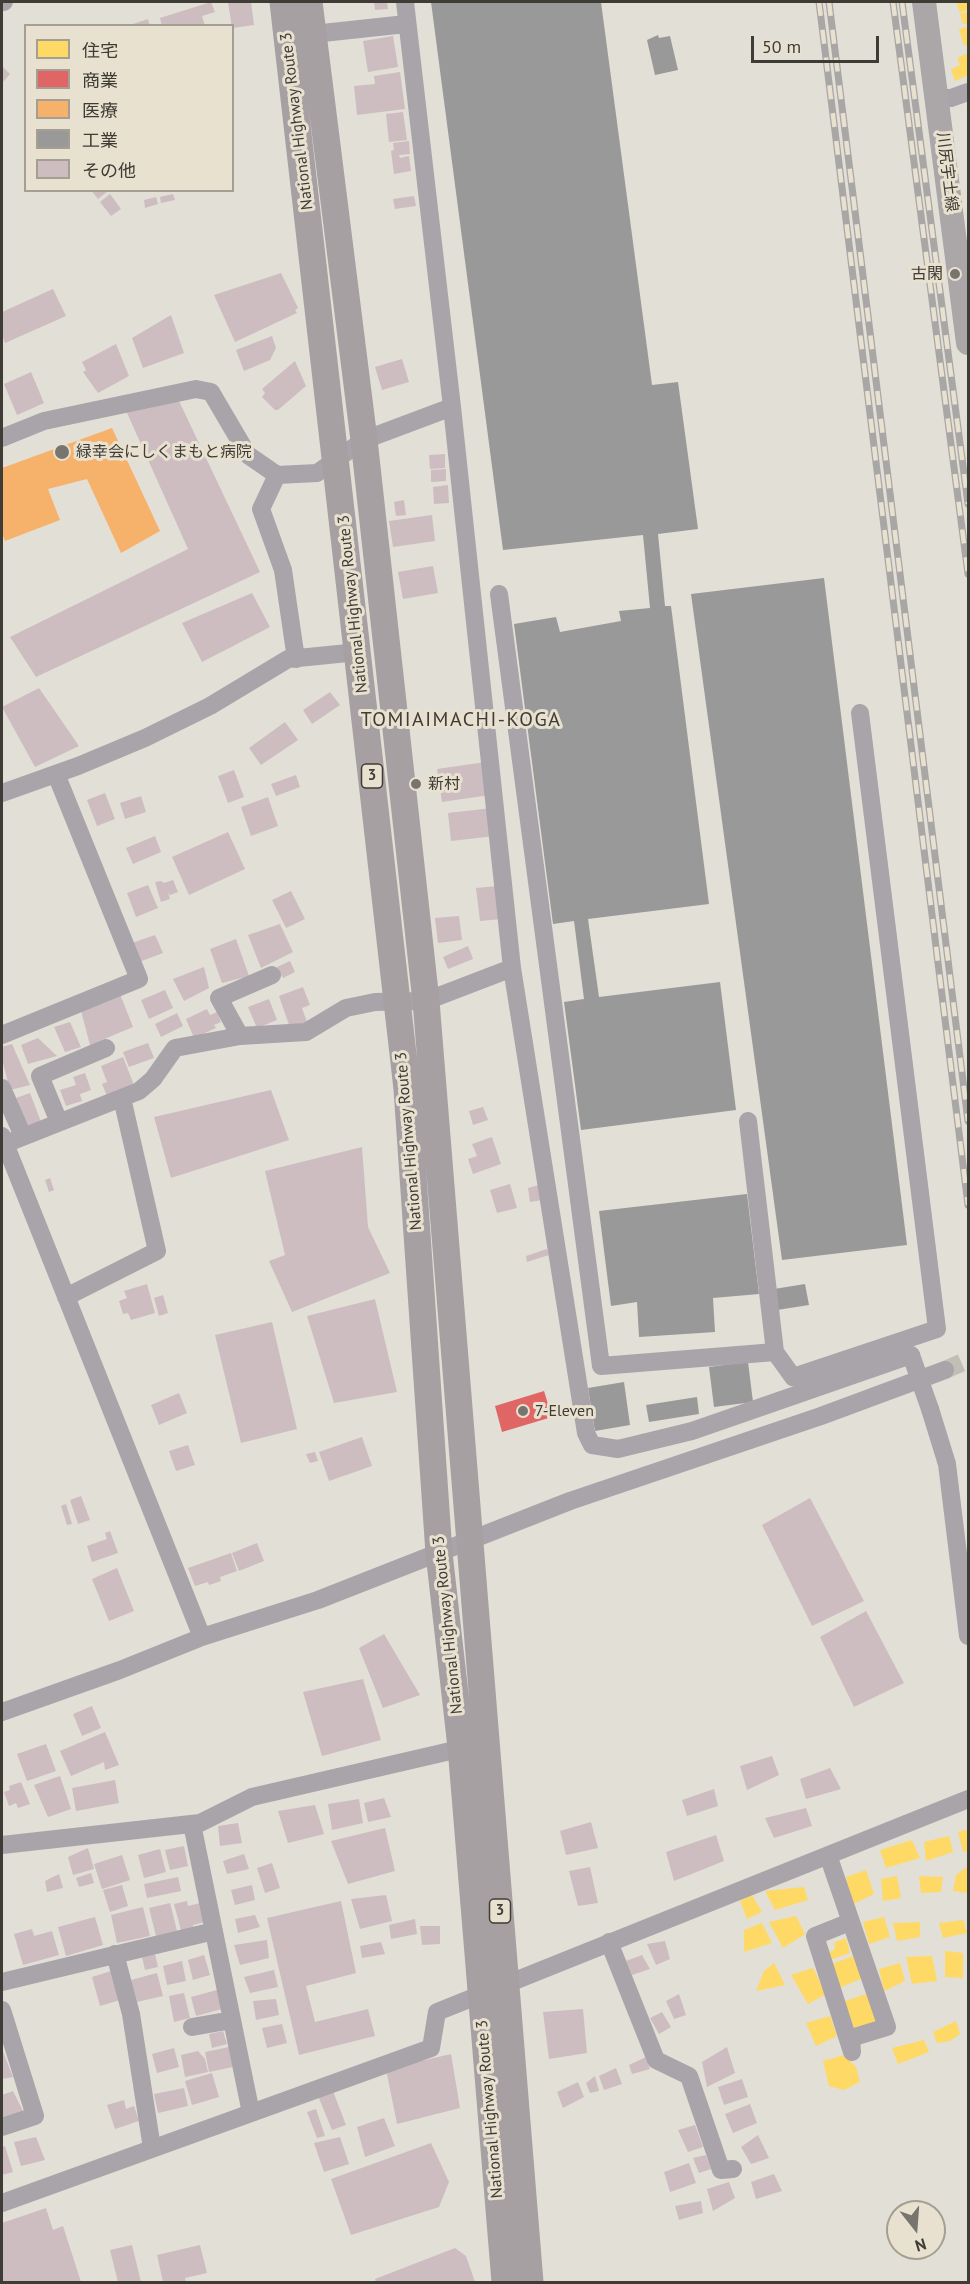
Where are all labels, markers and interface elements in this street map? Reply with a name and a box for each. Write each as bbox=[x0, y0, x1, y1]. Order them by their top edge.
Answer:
legend bbox=[24, 24, 234, 192]
scale bar bbox=[754, 24, 882, 62]
street label: National Highway Route 3 bbox=[277, 31, 317, 211]
text: 50 m bbox=[762, 35, 801, 58]
text: 住宅 bbox=[82, 39, 118, 62]
text: 商業 bbox=[82, 69, 118, 92]
text: 医療 bbox=[82, 99, 118, 122]
text: 工業 bbox=[82, 129, 118, 152]
street label: 川尻宇土線 bbox=[933, 131, 961, 213]
text: その他 bbox=[82, 159, 136, 182]
place label: 古閑 bbox=[911, 264, 943, 284]
marker: 古閑 bbox=[948, 267, 962, 281]
place label: 緑幸会にしくまもと病院 bbox=[76, 442, 252, 462]
marker: 緑幸会にしくまもと病院 bbox=[53, 443, 71, 461]
street label: National Highway Route 3 bbox=[334, 514, 372, 694]
district label: TOMIAIMACHI-KOGA bbox=[361, 708, 561, 732]
road number: 3 bbox=[362, 764, 382, 788]
place label: 新村 bbox=[428, 774, 460, 794]
marker: 新村 bbox=[409, 777, 423, 791]
street label: National Highway Route 3 bbox=[392, 1051, 426, 1231]
place label: 7-Eleven bbox=[535, 1401, 594, 1421]
marker: 7-Eleven bbox=[516, 1404, 530, 1418]
street label: National Highway Route 3 bbox=[429, 1535, 467, 1715]
road number: 3 bbox=[490, 1899, 510, 1923]
street label: National Highway Route 3 bbox=[473, 2019, 507, 2199]
north arrow bbox=[886, 2200, 946, 2260]
text: N bbox=[913, 2234, 929, 2256]

